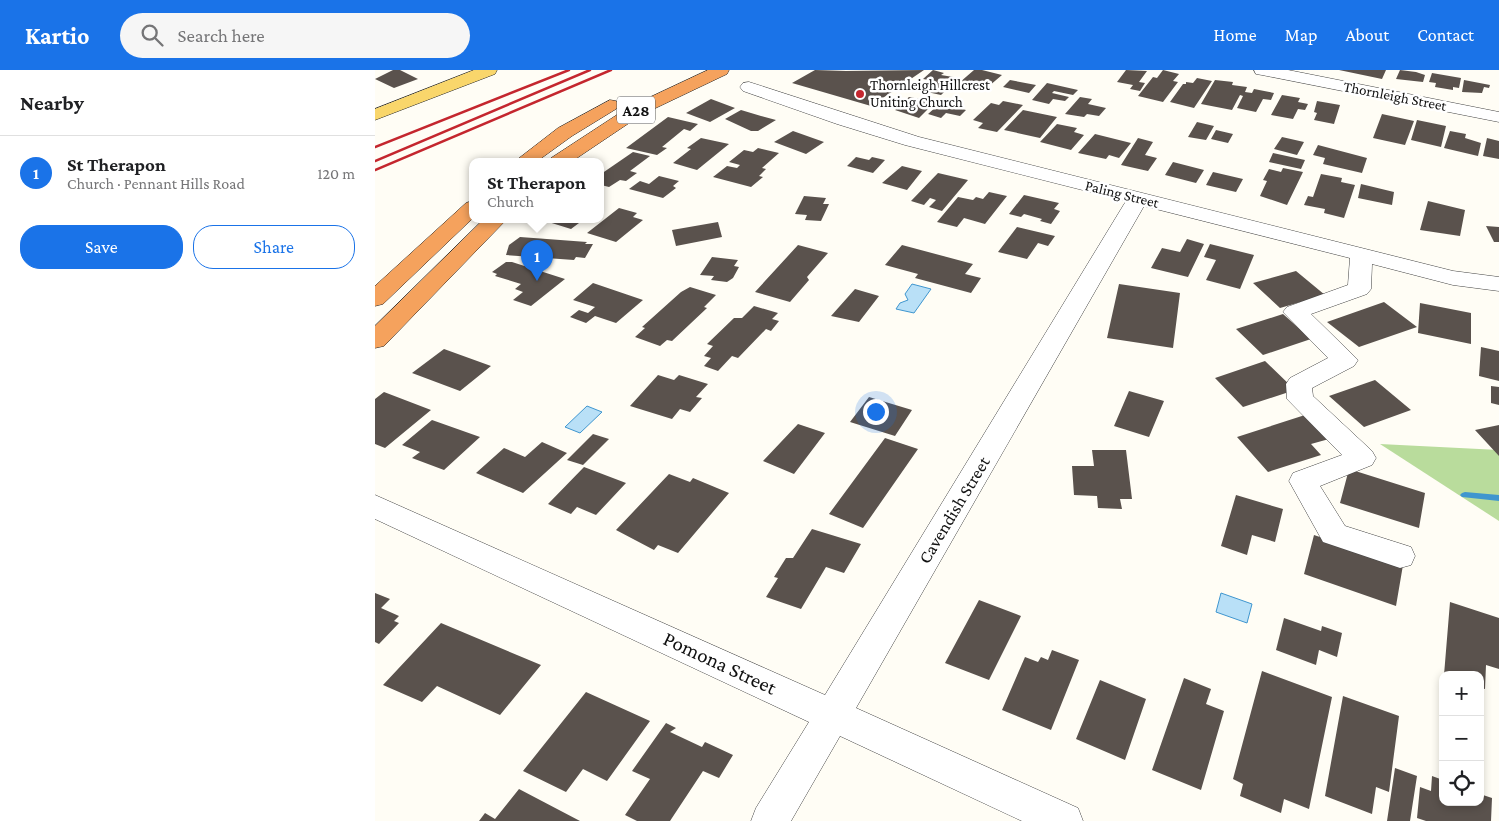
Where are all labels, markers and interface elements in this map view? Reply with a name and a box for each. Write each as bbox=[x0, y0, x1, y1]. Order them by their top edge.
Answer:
search box bbox=[120, 13, 470, 58]
icon: search bbox=[138, 21, 166, 49]
text: Kartio bbox=[25, 22, 90, 49]
text: Search here bbox=[178, 25, 265, 46]
text: Home bbox=[1214, 25, 1257, 45]
text: Map bbox=[1285, 25, 1317, 45]
text: About bbox=[1345, 25, 1389, 45]
text: Contact bbox=[1417, 25, 1474, 45]
place label: Thornleigh Hillcrest Uniting Church bbox=[870, 77, 991, 111]
street label: Thornleigh Street bbox=[1342, 78, 1449, 115]
marker: Thornleigh Hillcrest Uniting Church bbox=[854, 88, 866, 100]
text: Nearby bbox=[20, 91, 84, 115]
road number: A28 bbox=[617, 96, 655, 124]
text: St Therapon bbox=[67, 154, 166, 175]
popup bbox=[469, 158, 604, 223]
text: 1 bbox=[33, 165, 39, 182]
text: 120 m bbox=[317, 165, 355, 182]
text: St Therapon bbox=[487, 172, 586, 193]
text: Church · Pennant Hills Road bbox=[67, 175, 245, 192]
street label: Paling Street bbox=[1083, 177, 1162, 212]
text: Church bbox=[487, 193, 534, 210]
button: Save bbox=[20, 225, 183, 269]
button: Share bbox=[193, 225, 355, 269]
pin: 1 bbox=[521, 240, 553, 281]
your location bbox=[863, 399, 889, 425]
street label: Cavendish Street bbox=[914, 452, 994, 567]
street label: Pomona Street bbox=[660, 626, 781, 700]
map controls bbox=[1439, 671, 1484, 806]
button: + bbox=[1439, 671, 1484, 716]
button: − bbox=[1439, 716, 1484, 761]
button: locate bbox=[1439, 761, 1484, 806]

